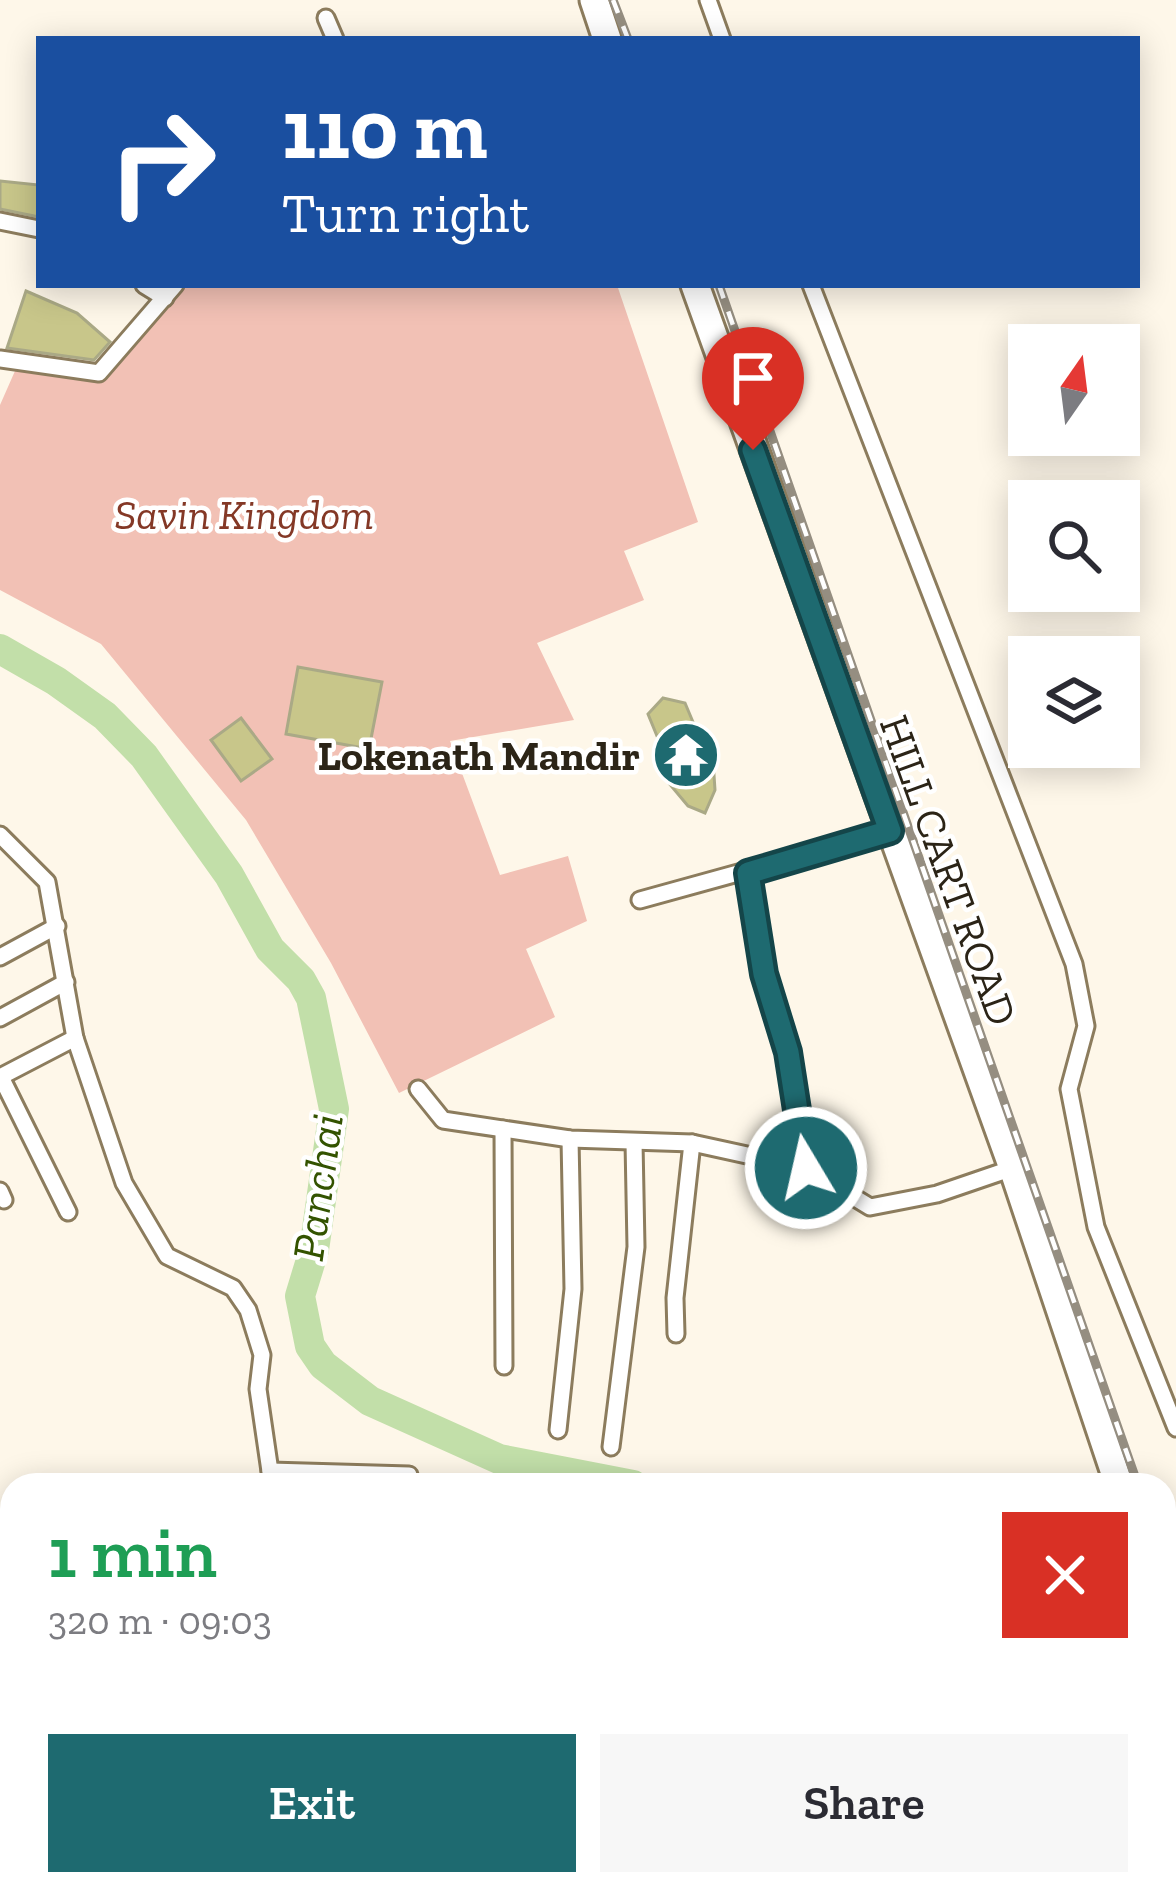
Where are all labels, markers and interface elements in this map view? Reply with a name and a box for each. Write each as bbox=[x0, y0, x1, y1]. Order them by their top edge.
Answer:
text: 110 m bbox=[282, 79, 488, 180]
icon: right bbox=[84, 84, 240, 240]
text: Turn right bbox=[282, 181, 529, 246]
north arrow bbox=[1008, 324, 1140, 456]
map controls bbox=[1008, 324, 1140, 768]
pin bbox=[702, 327, 804, 450]
icon: arrive bbox=[720, 345, 786, 411]
button: search bbox=[1008, 480, 1140, 612]
park label: Savin Kingdom bbox=[114, 489, 374, 540]
button: layers bbox=[1008, 636, 1140, 768]
street label: HILL CART ROAD bbox=[869, 708, 1028, 1032]
temple icon: Lokenath Mandir bbox=[651, 720, 721, 790]
place label: Lokenath Mandir bbox=[318, 730, 640, 781]
position arrow bbox=[743, 1105, 869, 1231]
water label: Panchai bbox=[281, 1110, 355, 1264]
text: 1 min bbox=[48, 1509, 217, 1595]
button: close bbox=[1002, 1512, 1128, 1638]
text: 320 m · 09:03 bbox=[48, 1597, 272, 1644]
button: Exit bbox=[48, 1734, 576, 1872]
button: Share bbox=[600, 1734, 1128, 1872]

